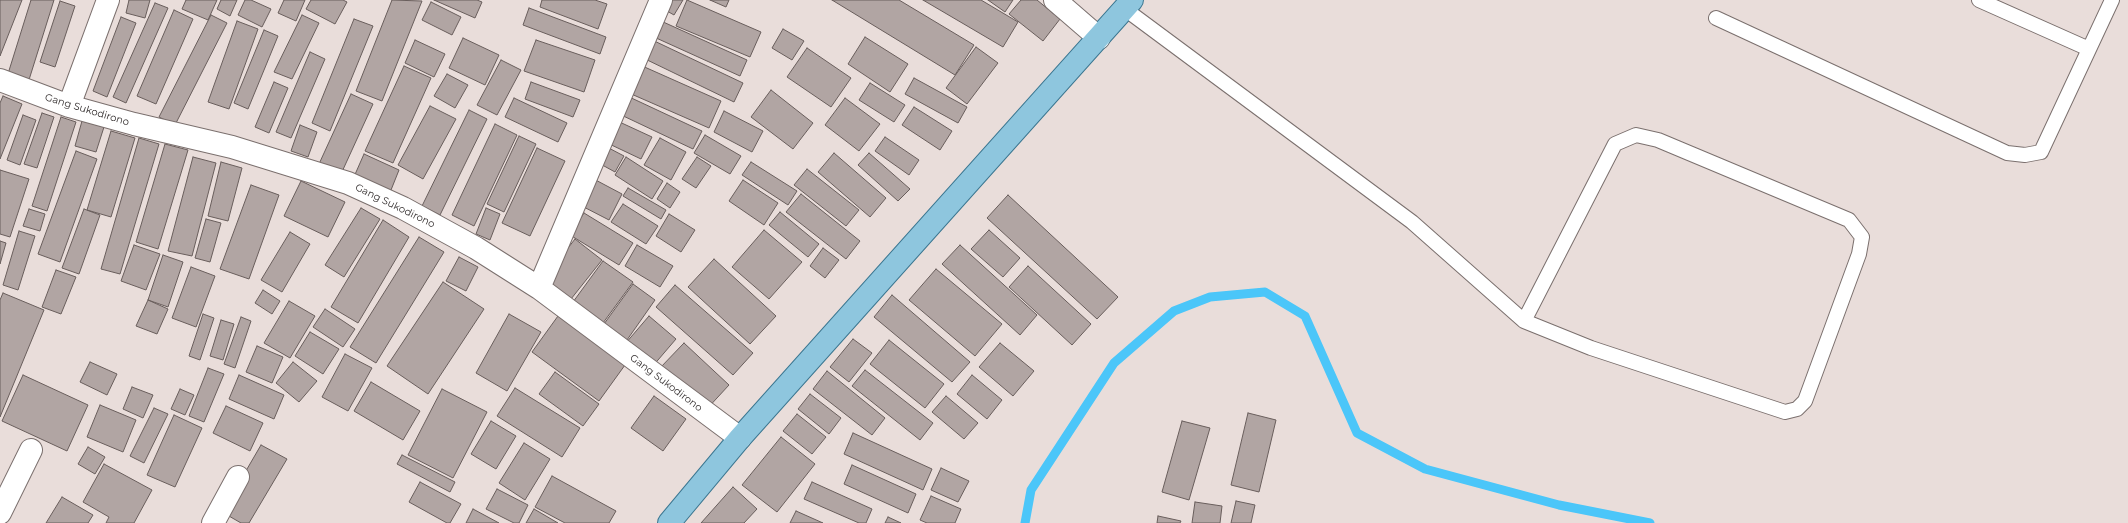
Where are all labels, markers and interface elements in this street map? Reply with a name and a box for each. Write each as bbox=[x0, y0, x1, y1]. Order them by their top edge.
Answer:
street label: Gang Sukodirono bbox=[43, 91, 131, 129]
street label: Gang Sukodirono bbox=[353, 181, 437, 231]
street label: Gang Sukodirono bbox=[627, 352, 705, 414]

